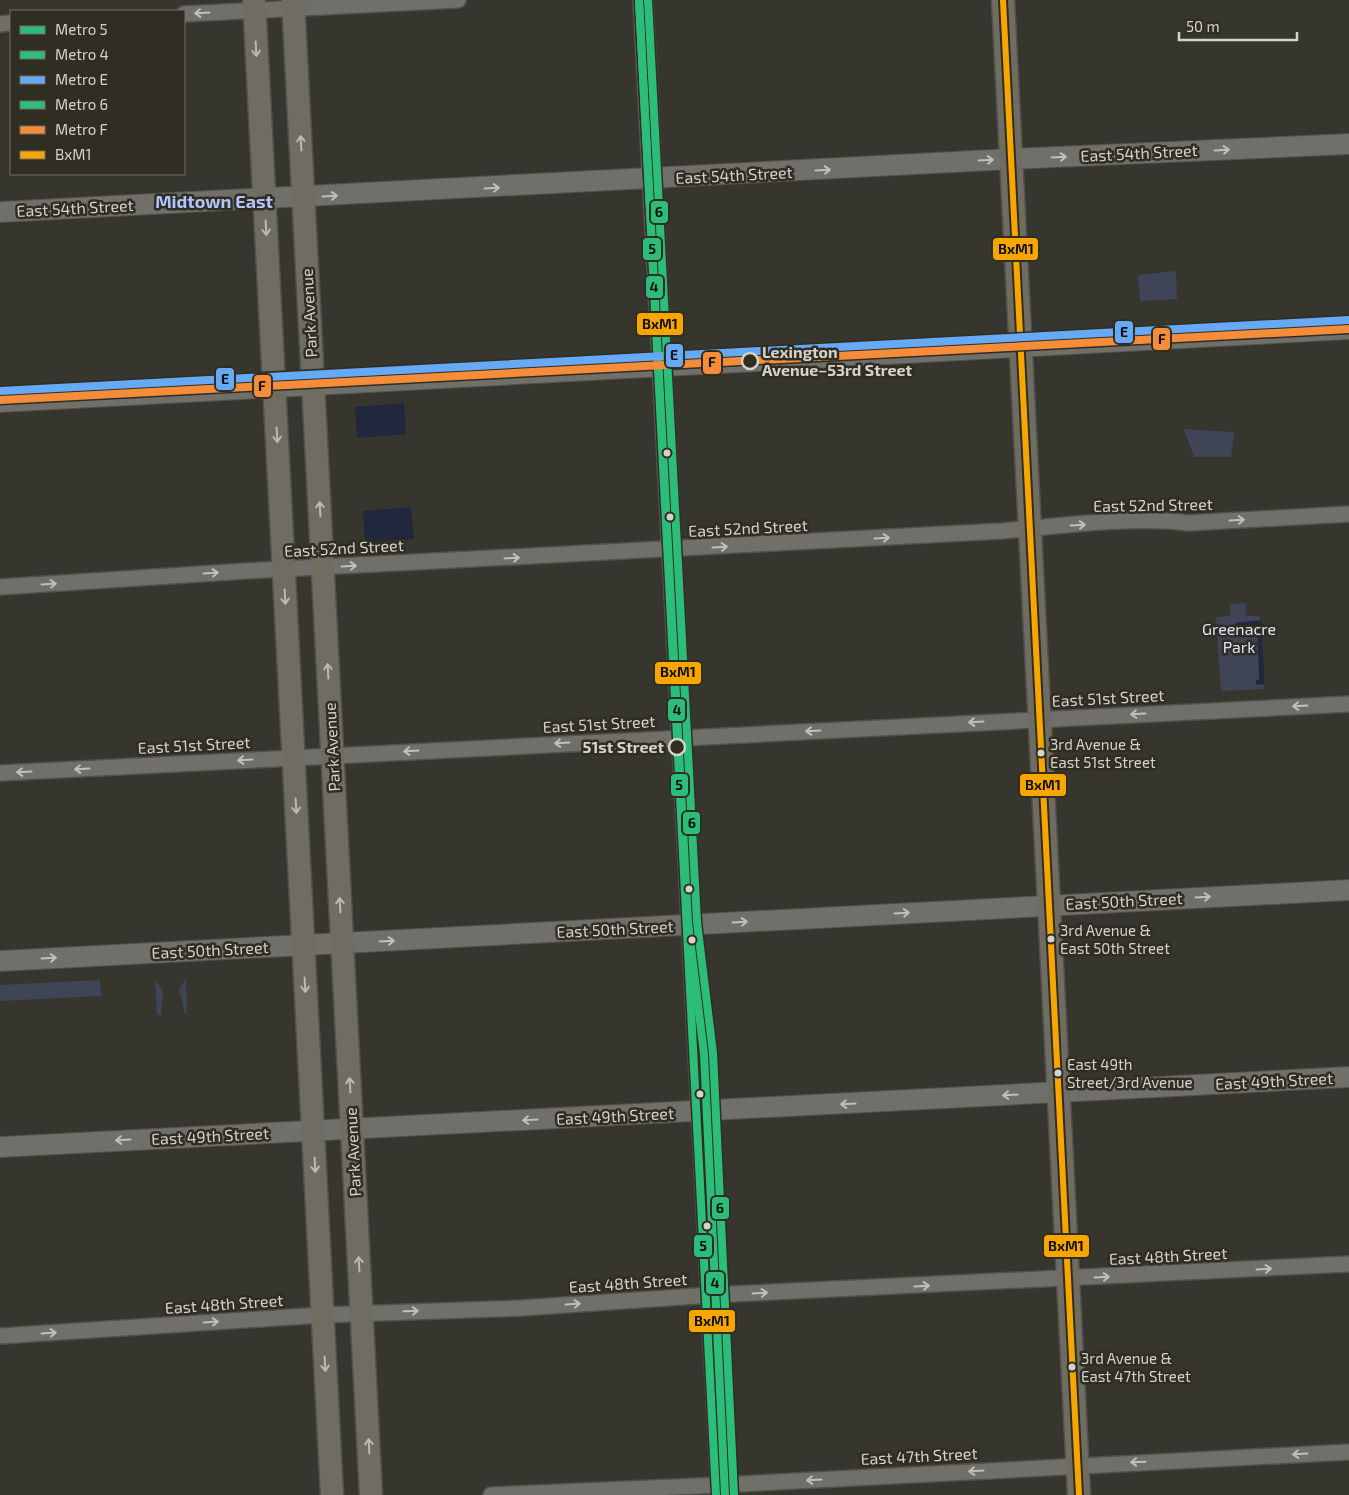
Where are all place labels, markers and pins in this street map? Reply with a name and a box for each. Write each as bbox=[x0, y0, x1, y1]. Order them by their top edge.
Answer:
place label: Lexington Avenue–53rd Street bbox=[762, 342, 912, 379]
marker: Lexington Avenue–53rd Street bbox=[741, 352, 759, 370]
unlabelled marker bbox=[662, 448, 672, 458]
unlabelled marker bbox=[665, 512, 675, 522]
place label: 3rd Avenue & East 51st Street bbox=[1050, 735, 1156, 771]
place label: 51st Street bbox=[583, 737, 664, 756]
marker: 51st Street bbox=[668, 738, 686, 756]
marker: 3rd Avenue & East 51st Street bbox=[1036, 748, 1046, 758]
unlabelled marker bbox=[684, 884, 694, 894]
place label: 3rd Avenue & East 50th Street bbox=[1060, 921, 1170, 957]
marker: 3rd Avenue & East 50th Street bbox=[1046, 934, 1056, 944]
unlabelled marker bbox=[687, 935, 697, 945]
place label: East 49th Street/3rd Avenue bbox=[1067, 1055, 1193, 1091]
marker: East 49th Street/3rd Avenue bbox=[1053, 1068, 1063, 1078]
unlabelled marker bbox=[695, 1089, 705, 1099]
unlabelled marker bbox=[702, 1221, 712, 1231]
place label: 3rd Avenue & East 47th Street bbox=[1081, 1349, 1191, 1385]
marker: 3rd Avenue & East 47th Street bbox=[1067, 1362, 1077, 1372]

